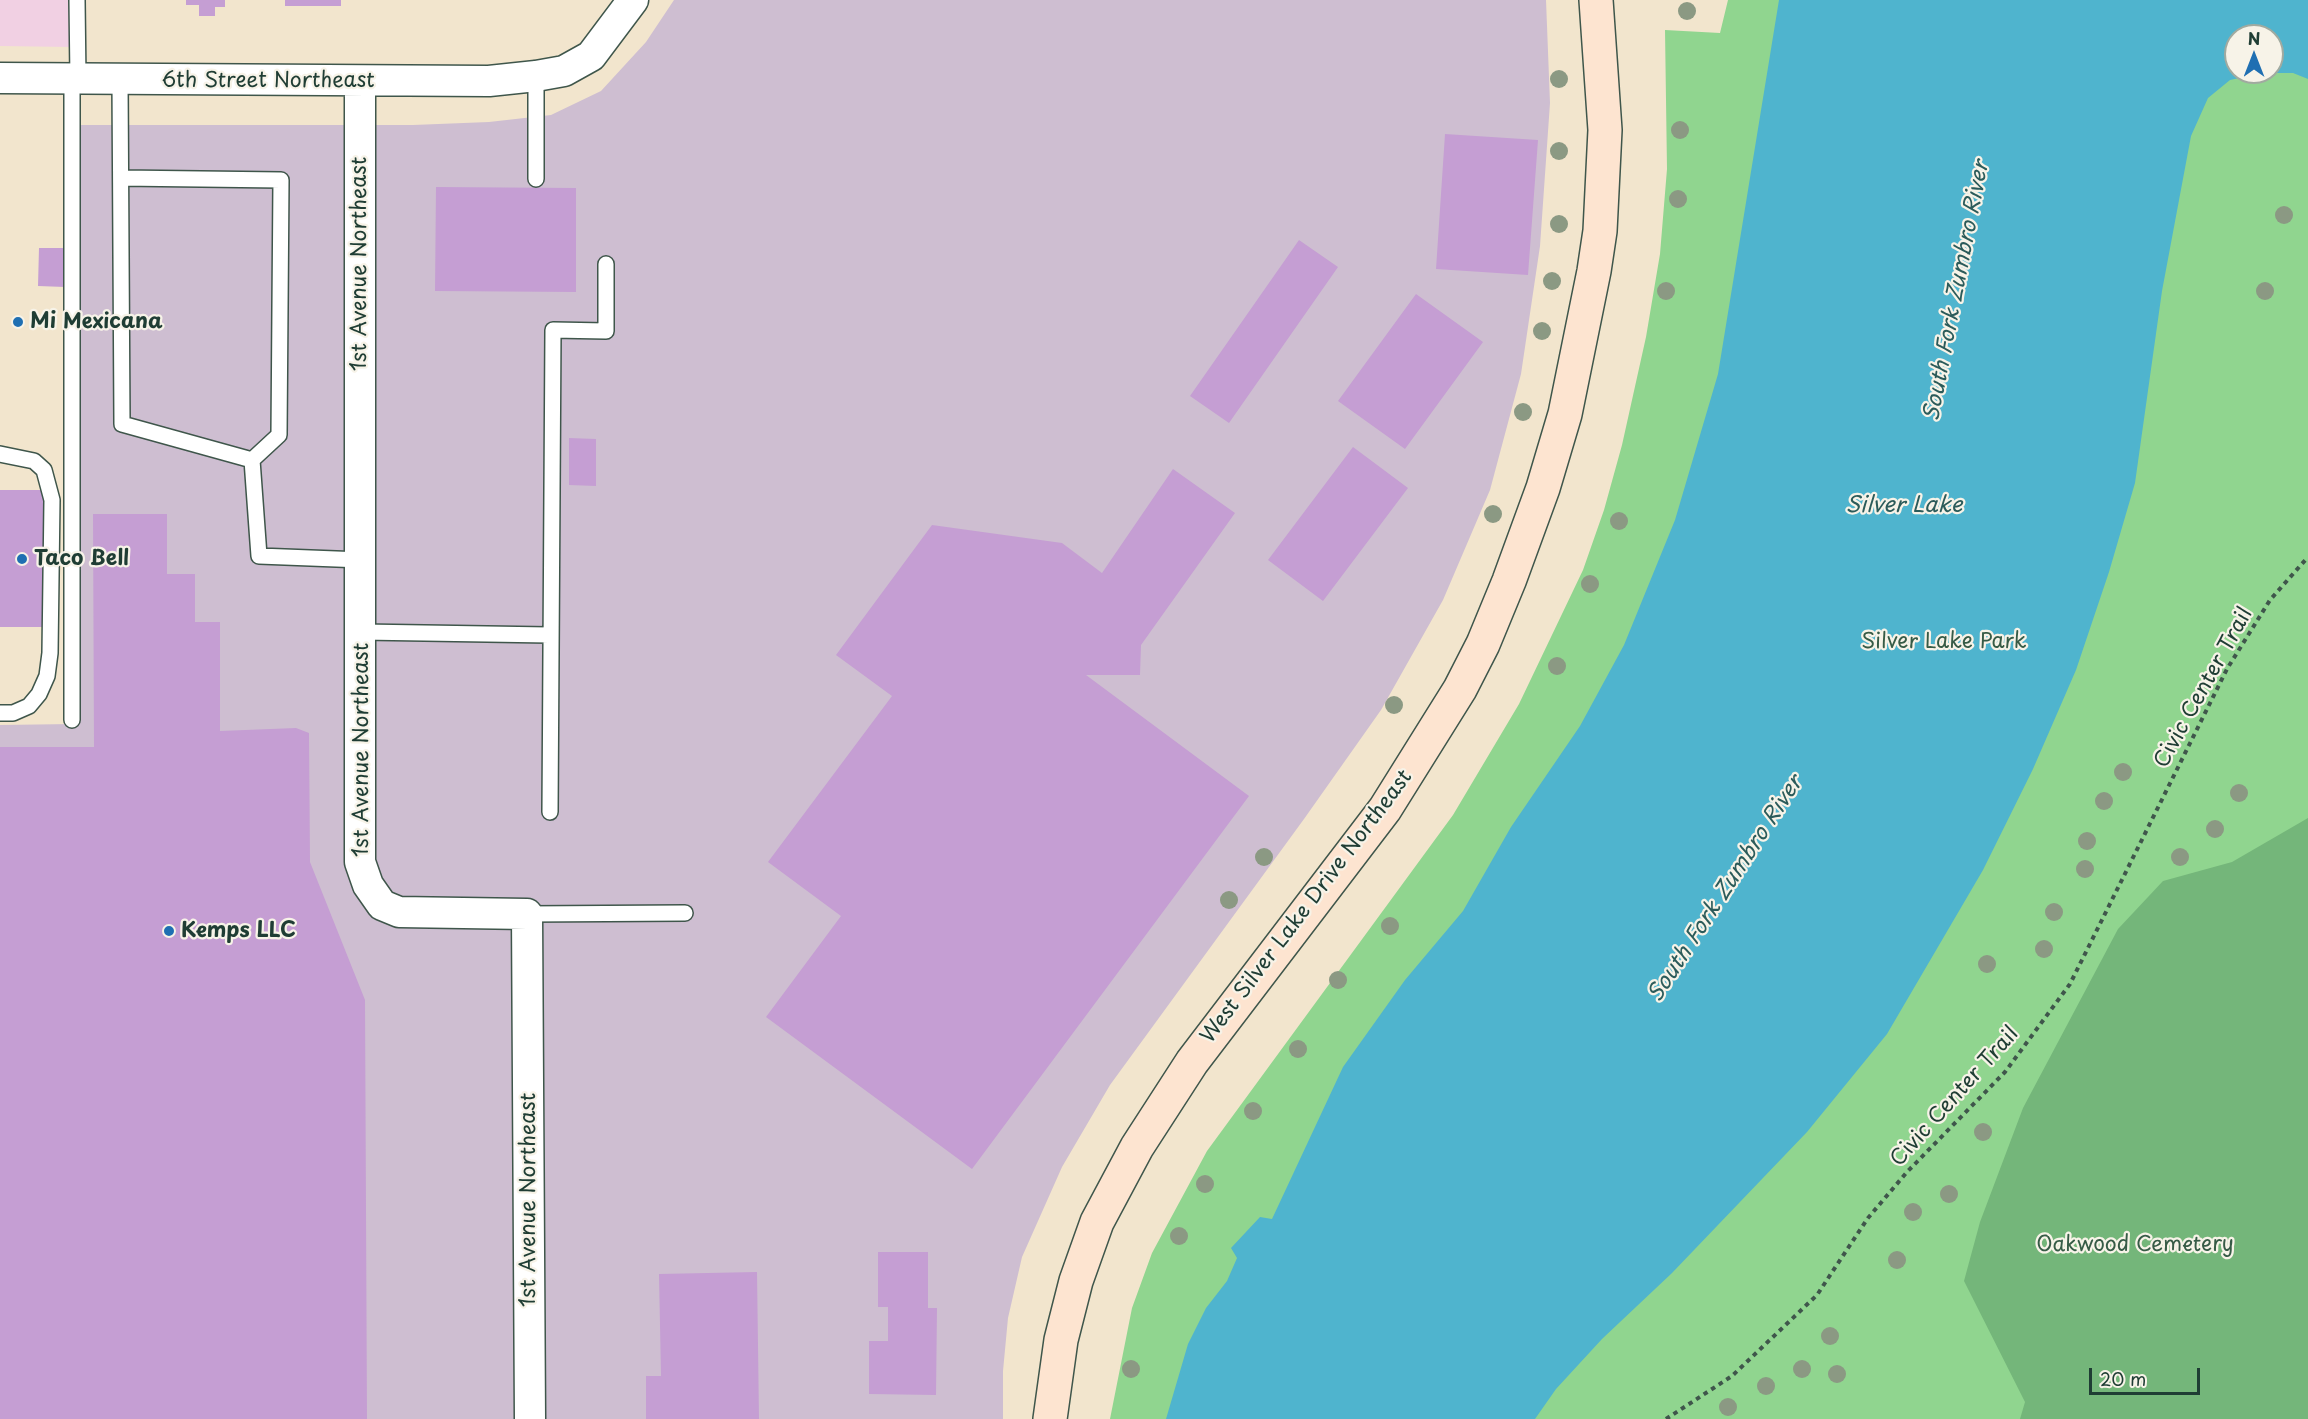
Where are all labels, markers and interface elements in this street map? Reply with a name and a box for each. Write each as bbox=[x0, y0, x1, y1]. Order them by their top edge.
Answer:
north arrow bbox=[2224, 24, 2284, 84]
text: N bbox=[2248, 26, 2260, 50]
street label: 6th Street Northeast bbox=[161, 68, 375, 94]
street label: 1st Avenue Northeast bbox=[347, 157, 373, 371]
water label: South Fork Zumbro River bbox=[1919, 159, 1995, 423]
place label: Mi Mexicana bbox=[30, 309, 163, 335]
marker: Mi Mexicana bbox=[11, 315, 25, 329]
water label: Silver Lake bbox=[1846, 493, 1962, 519]
place label: Taco Bell bbox=[34, 546, 129, 572]
marker: Taco Bell bbox=[15, 552, 29, 566]
street label: Civic Center Trail bbox=[2149, 603, 2259, 773]
park label: Silver Lake Park bbox=[1861, 629, 2027, 655]
street label: 1st Avenue Northeast bbox=[349, 643, 375, 857]
street label: West Silver Lake Drive Northeast bbox=[1196, 765, 1418, 1049]
water label: South Fork Zumbro River bbox=[1643, 771, 1809, 1007]
place label: Kemps LLC bbox=[181, 918, 296, 944]
marker: Kemps LLC bbox=[162, 924, 176, 938]
street label: Civic Center Trail bbox=[1886, 1022, 2024, 1172]
street label: 1st Avenue Northeast bbox=[516, 1093, 542, 1307]
park label: Oakwood Cemetery bbox=[2036, 1232, 2234, 1258]
scale bar bbox=[2092, 1356, 2203, 1394]
text: 20 m bbox=[2100, 1365, 2146, 1392]

